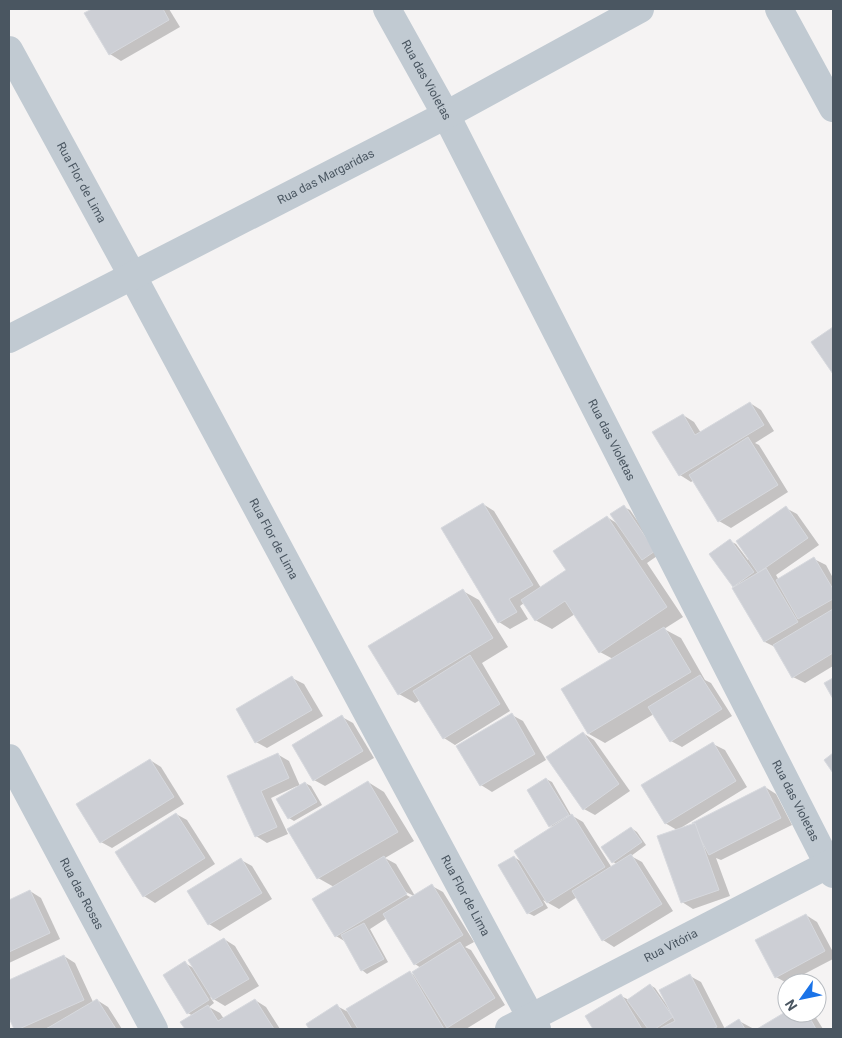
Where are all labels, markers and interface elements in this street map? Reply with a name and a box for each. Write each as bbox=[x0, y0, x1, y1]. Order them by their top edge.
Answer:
street label: Rua das Violetas bbox=[399, 37, 454, 122]
street label: Rua Flor de Lima bbox=[54, 140, 109, 225]
street label: Rua das Margaridas bbox=[275, 146, 377, 207]
street label: Rua das Violetas bbox=[585, 397, 638, 483]
street label: Rua Flor de Lima bbox=[246, 496, 301, 582]
street label: Rua das Violetas bbox=[769, 758, 822, 844]
street label: Rua Flor de Lima bbox=[438, 853, 493, 938]
street label: Rua das Rosas bbox=[57, 856, 107, 932]
street label: Rua Vitória bbox=[642, 926, 700, 965]
north arrow bbox=[777, 973, 827, 1023]
text: N bbox=[782, 997, 801, 1014]

